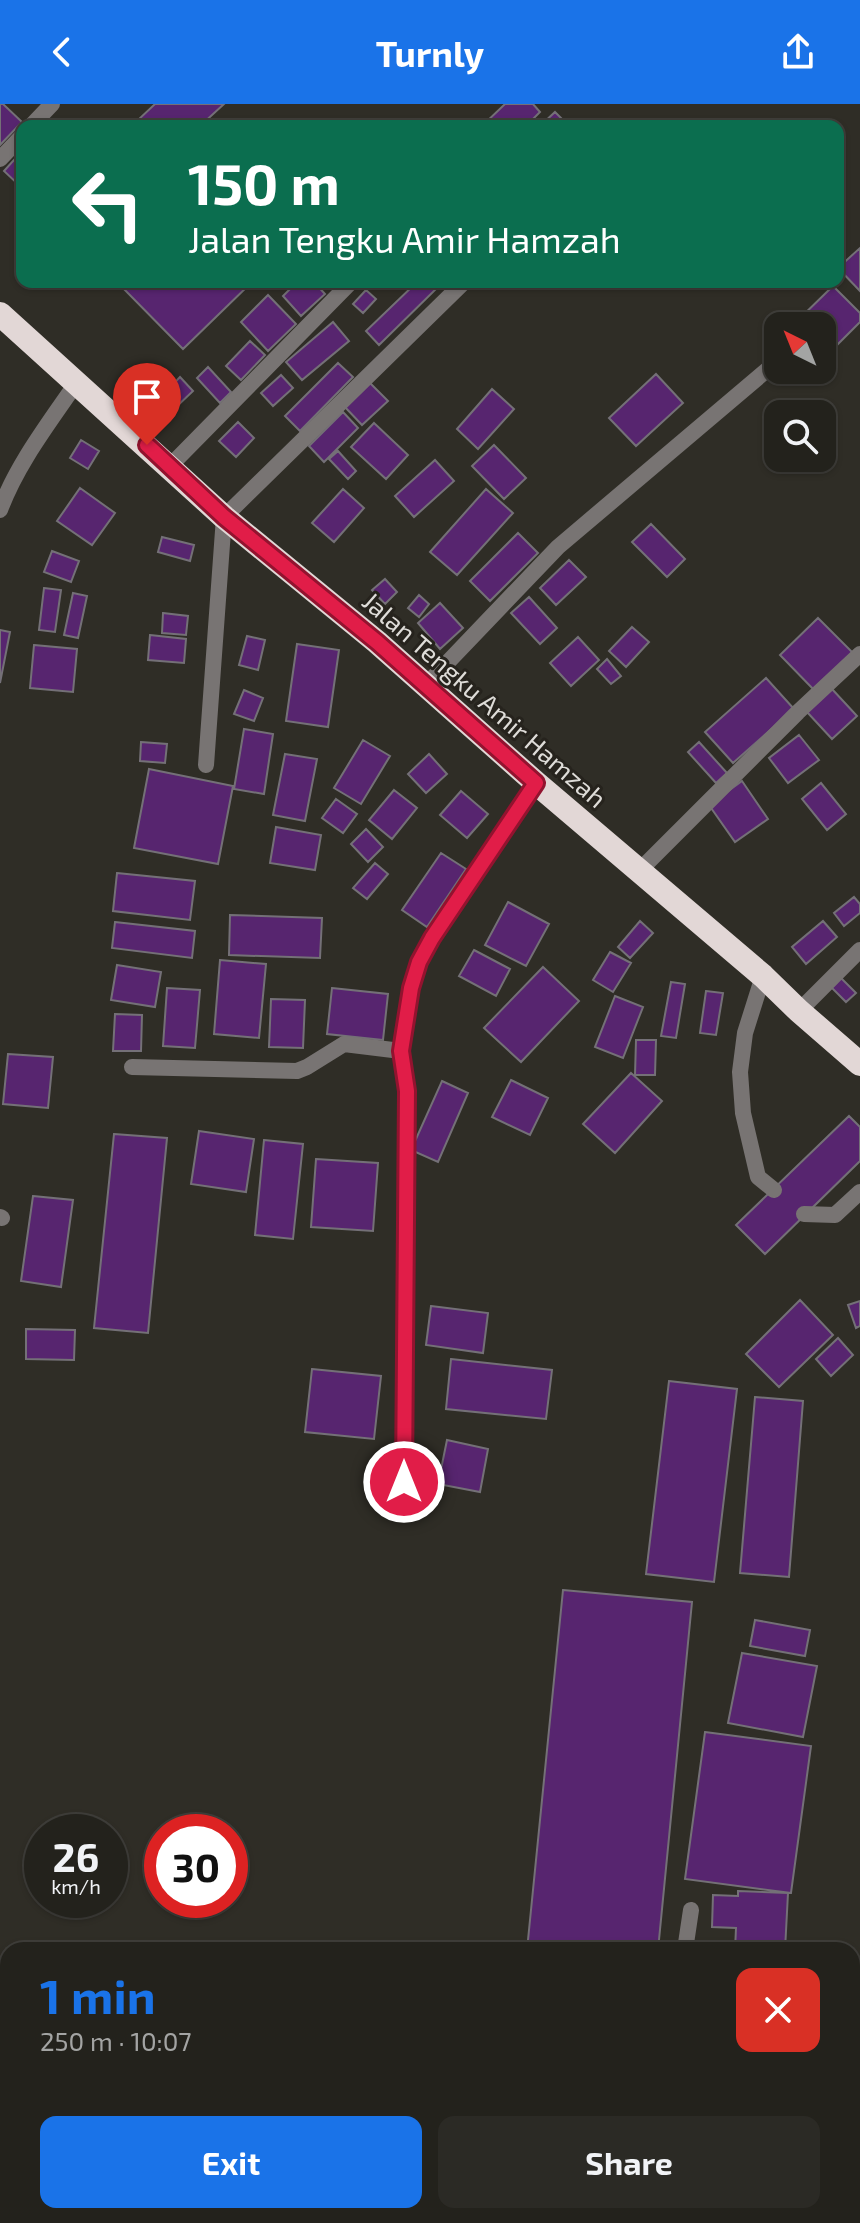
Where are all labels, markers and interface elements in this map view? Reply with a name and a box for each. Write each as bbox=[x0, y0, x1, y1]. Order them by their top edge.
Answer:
icon: back bbox=[40, 30, 84, 74]
icon: share bbox=[776, 30, 820, 74]
text: Turnly bbox=[376, 31, 484, 74]
text: 150 m bbox=[188, 149, 340, 216]
icon: left bbox=[56, 152, 160, 256]
text: Jalan Tengku Amir Hamzah bbox=[188, 217, 621, 260]
north arrow bbox=[764, 312, 836, 384]
map controls bbox=[764, 312, 836, 472]
pin bbox=[113, 363, 181, 445]
icon: arrive bbox=[125, 375, 169, 419]
button: search bbox=[764, 400, 836, 472]
street label: Jalan Tengku Amir Hamzah bbox=[357, 585, 613, 813]
position arrow bbox=[362, 1440, 446, 1524]
speed limit sign: 30 bbox=[144, 1814, 248, 1918]
text: 26 bbox=[53, 1832, 99, 1880]
text: km/h bbox=[51, 1874, 101, 1898]
text: 1 min bbox=[40, 1966, 156, 2024]
button: close bbox=[736, 1968, 820, 2052]
text: 250 m · 10:07 bbox=[40, 2025, 192, 2056]
button: Exit bbox=[40, 2116, 422, 2208]
button: Share bbox=[438, 2116, 820, 2208]

